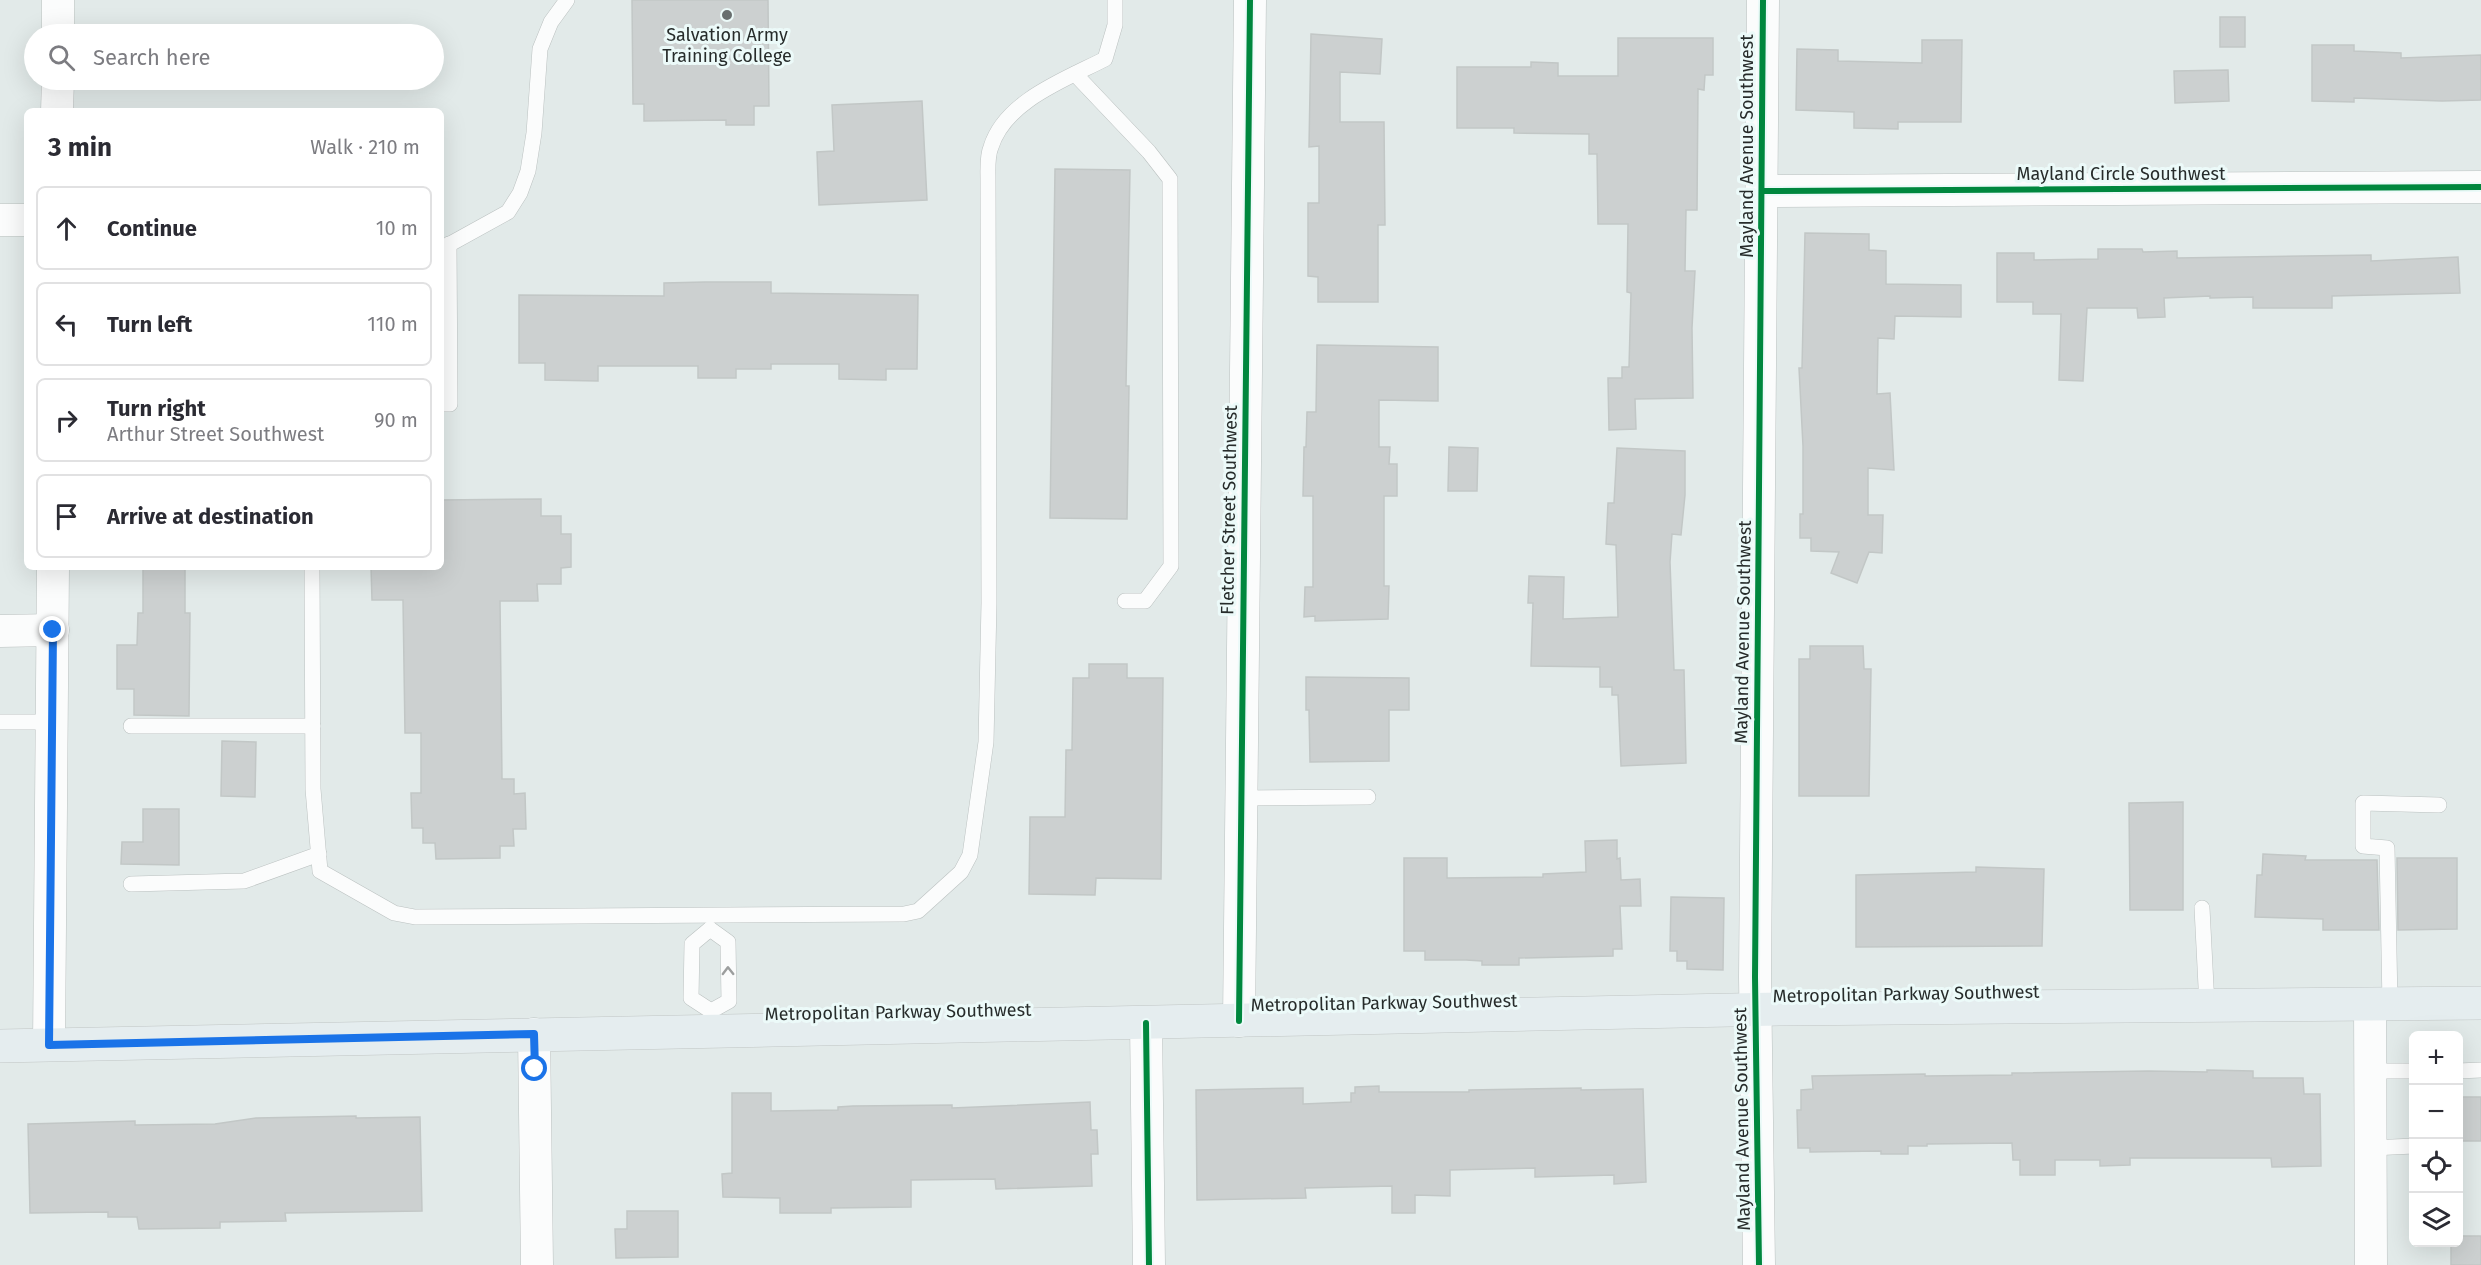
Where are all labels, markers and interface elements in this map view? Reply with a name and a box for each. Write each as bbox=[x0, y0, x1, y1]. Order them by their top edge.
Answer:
marker: Salvation Army Training College bbox=[720, 8, 734, 22]
search box bbox=[24, 24, 444, 90]
place label: Salvation Army Training College bbox=[662, 24, 792, 67]
street label: Mayland Avenue Southwest bbox=[1736, 34, 1758, 258]
icon: search bbox=[45, 41, 78, 74]
text: Search here bbox=[93, 44, 211, 71]
text: 3 min bbox=[48, 132, 112, 163]
text: Walk · 210 m bbox=[310, 135, 420, 159]
street label: Mayland Circle Southwest bbox=[2017, 163, 2226, 185]
icon: ahead bbox=[50, 212, 83, 245]
text: Continue bbox=[107, 215, 197, 242]
text: 10 m bbox=[376, 216, 418, 240]
icon: left bbox=[50, 308, 83, 341]
text: Turn left bbox=[107, 311, 192, 338]
text: 110 m bbox=[367, 312, 418, 336]
text: Turn right bbox=[107, 395, 206, 422]
icon: right bbox=[50, 404, 83, 437]
street label: Fletcher Street Southwest bbox=[1216, 405, 1242, 615]
text: 90 m bbox=[374, 408, 418, 432]
text: Arthur Street Southwest bbox=[107, 422, 324, 446]
icon: arrive bbox=[50, 500, 83, 533]
text: Arrive at destination bbox=[107, 503, 314, 530]
street label: Mayland Avenue Southwest bbox=[1730, 520, 1756, 744]
route end bbox=[39, 616, 65, 642]
one-way arrow bbox=[722, 966, 735, 975]
street label: Metropolitan Parkway Southwest bbox=[1772, 981, 2040, 1007]
street label: Metropolitan Parkway Southwest bbox=[1250, 990, 1518, 1016]
street label: Metropolitan Parkway Southwest bbox=[764, 999, 1032, 1025]
street label: Mayland Avenue Southwest bbox=[1729, 1007, 1755, 1231]
map controls bbox=[2409, 1031, 2463, 1247]
button: + bbox=[2409, 1031, 2463, 1085]
route start bbox=[521, 1055, 547, 1081]
button: − bbox=[2409, 1085, 2463, 1139]
button: locate bbox=[2409, 1139, 2463, 1193]
button: layers bbox=[2409, 1193, 2463, 1247]

